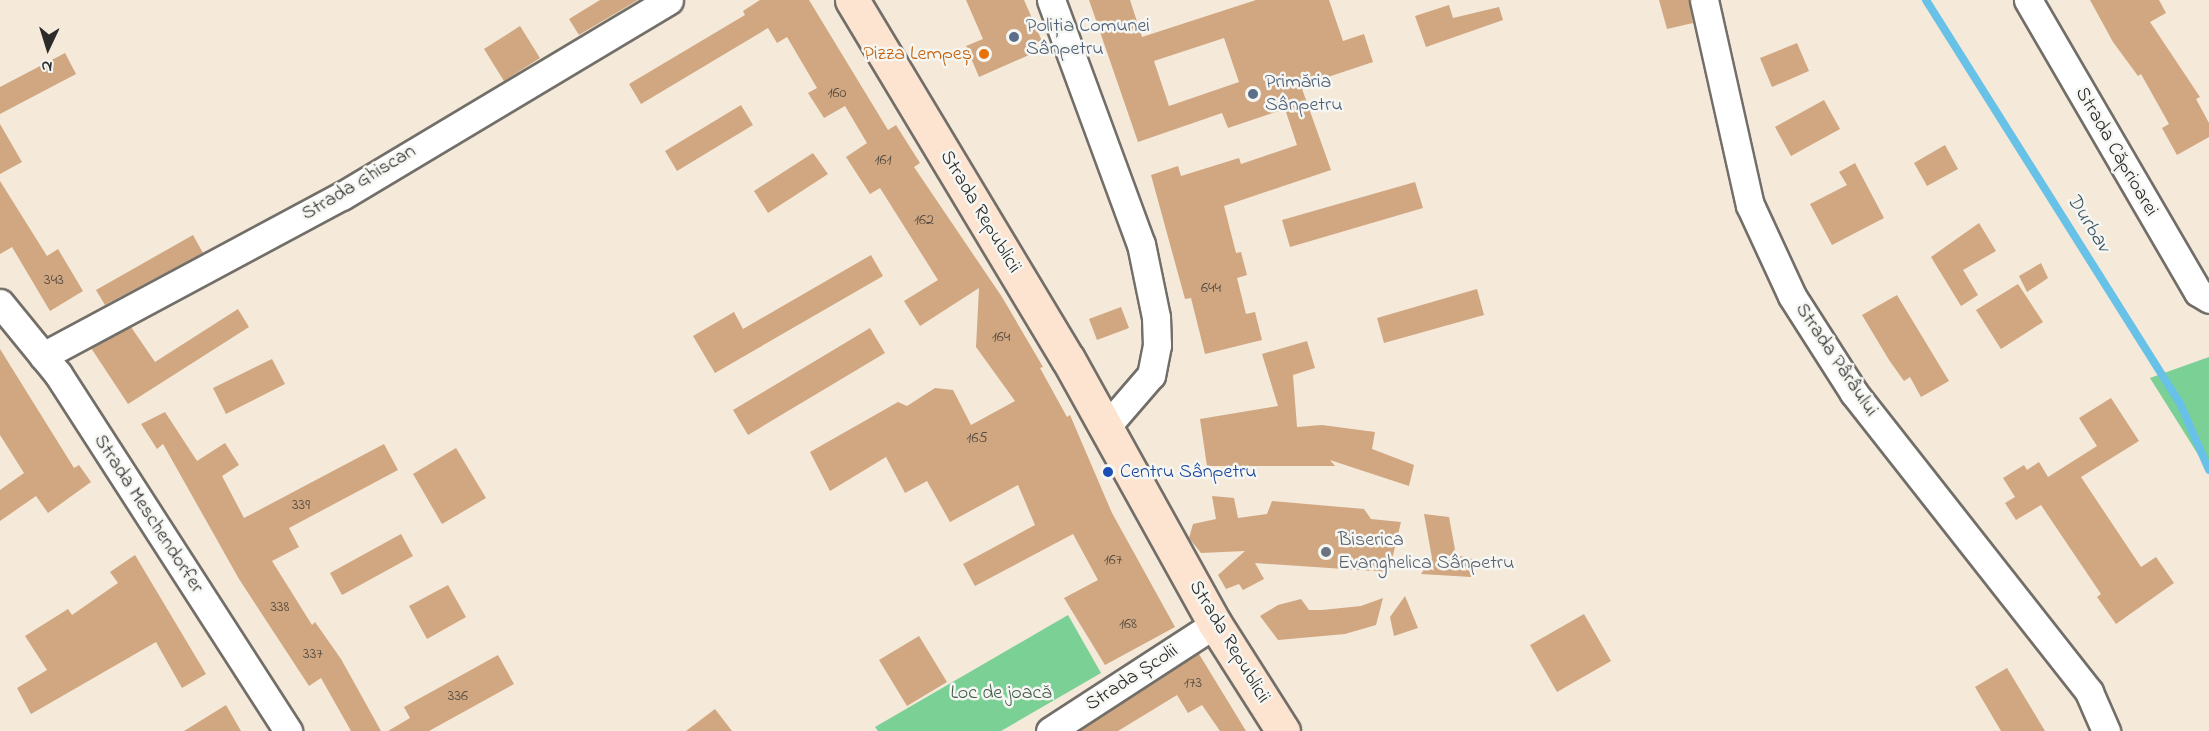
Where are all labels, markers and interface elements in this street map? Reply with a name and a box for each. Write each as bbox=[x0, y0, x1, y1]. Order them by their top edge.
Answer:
place label: Poliția Comunei Sânpetru bbox=[1026, 14, 1150, 61]
north arrow bbox=[18, 18, 78, 78]
marker: Poliția Comunei Sânpetru bbox=[1007, 30, 1021, 44]
place label: Pizza Lempeș bbox=[864, 42, 972, 66]
marker: Pizza Lempeș bbox=[977, 47, 991, 61]
text: N bbox=[41, 54, 53, 78]
place label: Primăria Sânpetru bbox=[1265, 70, 1343, 117]
house number: 160 bbox=[827, 83, 847, 103]
street label: Strada Căprioarei bbox=[2069, 83, 2163, 221]
marker: Primăria Sânpetru bbox=[1246, 87, 1260, 101]
street label: Strada Ghiscan bbox=[298, 140, 420, 226]
street label: Strada Republicii bbox=[934, 146, 1026, 278]
house number: 161 bbox=[874, 150, 892, 170]
water label: Durbav bbox=[2060, 189, 2116, 257]
house number: 162 bbox=[914, 210, 934, 230]
house number: 343 bbox=[44, 270, 64, 290]
house number: 644 bbox=[1201, 278, 1221, 298]
street label: Strada Pârâului bbox=[1789, 299, 1883, 421]
house number: 164 bbox=[992, 327, 1010, 347]
house number: 165 bbox=[966, 428, 988, 448]
street label: Strada Meschendorfer bbox=[88, 430, 208, 598]
place label: Centru Sânpetru bbox=[1120, 460, 1257, 484]
marker: Centru Sânpetru bbox=[1101, 465, 1115, 479]
house number: 339 bbox=[292, 495, 310, 515]
place label: Biserica Evanghelica Sânpetru bbox=[1338, 528, 1514, 575]
marker: Biserica Evanghelica Sânpetru bbox=[1319, 545, 1333, 559]
house number: 167 bbox=[1104, 550, 1122, 570]
street label: Strada Republicii bbox=[1183, 576, 1275, 708]
house number: 338 bbox=[270, 597, 290, 617]
house number: 168 bbox=[1119, 614, 1137, 634]
street label: Strada Școlii bbox=[1081, 639, 1183, 717]
house number: 337 bbox=[303, 644, 323, 664]
house number: 173 bbox=[1184, 673, 1202, 693]
park label: Loc de joacă bbox=[950, 681, 1052, 705]
house number: 336 bbox=[448, 686, 468, 706]

